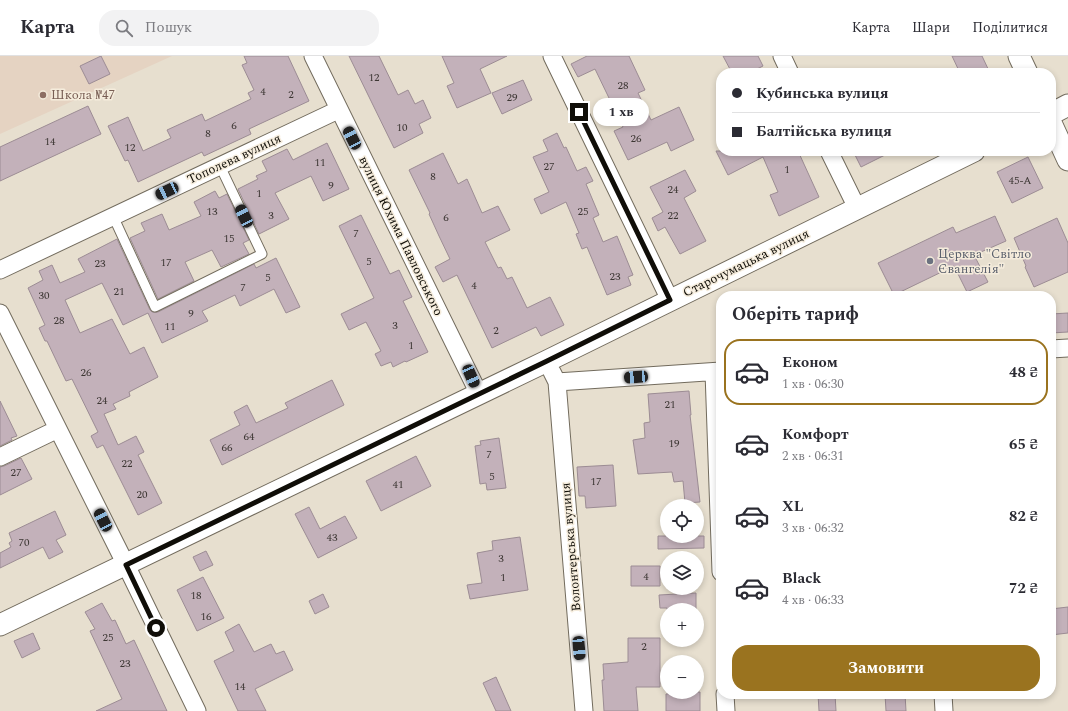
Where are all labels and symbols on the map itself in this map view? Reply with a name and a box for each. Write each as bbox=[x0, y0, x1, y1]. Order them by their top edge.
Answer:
house number: 12 bbox=[369, 69, 380, 86]
house number: 28 bbox=[618, 77, 629, 94]
house number: 4 bbox=[260, 83, 266, 100]
place label: Школа №47 bbox=[51, 85, 115, 105]
house number: 2 bbox=[288, 86, 294, 103]
house number: 29 bbox=[507, 89, 518, 106]
marker: Школа №47 bbox=[38, 90, 48, 100]
callout: 1 хв bbox=[593, 98, 649, 126]
route end bbox=[570, 103, 588, 121]
house number: 6 bbox=[231, 117, 237, 134]
house number: 10 bbox=[397, 119, 408, 136]
house number: 8 bbox=[205, 125, 211, 142]
car bbox=[341, 125, 363, 151]
street label: Тополева вулиця bbox=[184, 128, 284, 190]
house number: 26 bbox=[631, 130, 642, 147]
house number: 14 bbox=[45, 133, 56, 150]
house number: 12 bbox=[125, 139, 136, 156]
street label: вулиця Юхима Павловського bbox=[354, 153, 448, 319]
house number: 11 bbox=[315, 154, 326, 171]
house number: 27 bbox=[544, 158, 555, 175]
house number: 1 bbox=[784, 161, 790, 178]
house number: 8 bbox=[430, 168, 436, 185]
house number: 45-А bbox=[1008, 172, 1032, 189]
house number: 9 bbox=[328, 177, 334, 194]
car bbox=[154, 180, 180, 202]
house number: 24 bbox=[668, 181, 679, 198]
house number: 1 bbox=[256, 185, 262, 202]
house number: 13 bbox=[207, 203, 218, 220]
car bbox=[233, 203, 255, 229]
house number: 25 bbox=[578, 203, 589, 220]
house number: 3 bbox=[268, 207, 274, 224]
house number: 22 bbox=[668, 207, 679, 224]
house number: 6 bbox=[443, 209, 449, 226]
street label: Старочумацька вулиця bbox=[679, 224, 813, 302]
house number: 7 bbox=[353, 225, 359, 242]
house number: 15 bbox=[224, 230, 235, 247]
place label: Церква "Світло Євангелія" bbox=[938, 244, 1031, 279]
house number: 5 bbox=[366, 253, 372, 270]
house number: 17 bbox=[161, 254, 172, 271]
house number: 23 bbox=[95, 255, 106, 272]
marker: Церква "Світло Євангелія" bbox=[925, 256, 935, 266]
house number: 23 bbox=[610, 268, 621, 285]
house number: 5 bbox=[265, 269, 271, 286]
house number: 4 bbox=[471, 277, 477, 294]
house number: 7 bbox=[240, 279, 246, 296]
house number: 21 bbox=[114, 283, 125, 300]
house number: 30 bbox=[39, 287, 50, 304]
house number: 9 bbox=[188, 305, 194, 322]
house number: 28 bbox=[54, 312, 65, 329]
house number: 3 bbox=[392, 317, 398, 334]
house number: 11 bbox=[165, 318, 176, 335]
house number: 2 bbox=[493, 322, 499, 339]
house number: 1 bbox=[408, 337, 414, 354]
car bbox=[461, 363, 481, 389]
house number: 26 bbox=[81, 364, 92, 381]
car bbox=[624, 370, 648, 384]
house number: 24 bbox=[97, 392, 108, 409]
house number: 21 bbox=[665, 396, 676, 413]
house number: 64 bbox=[244, 428, 255, 445]
house number: 19 bbox=[669, 435, 680, 452]
house number: 66 bbox=[222, 439, 233, 456]
house number: 7 bbox=[486, 446, 492, 463]
house number: 22 bbox=[122, 455, 133, 472]
house number: 27 bbox=[11, 464, 22, 481]
house number: 5 bbox=[489, 468, 495, 485]
house number: 17 bbox=[591, 473, 602, 490]
house number: 41 bbox=[393, 476, 404, 493]
street label: Волонтерська вулиця bbox=[555, 482, 587, 612]
house number: 20 bbox=[137, 486, 148, 503]
car bbox=[92, 507, 114, 533]
house number: 43 bbox=[327, 529, 338, 546]
house number: 70 bbox=[19, 534, 30, 551]
house number: 3 bbox=[498, 550, 504, 567]
house number: 4 bbox=[643, 568, 649, 585]
house number: 1 bbox=[500, 569, 506, 586]
house number: 18 bbox=[191, 587, 202, 604]
house number: 16 bbox=[201, 608, 212, 625]
route start bbox=[147, 619, 165, 637]
house number: 25 bbox=[103, 629, 114, 646]
car bbox=[572, 636, 586, 660]
house number: 2 bbox=[641, 638, 647, 655]
house number: 23 bbox=[120, 655, 131, 672]
house number: 14 bbox=[235, 678, 246, 695]

